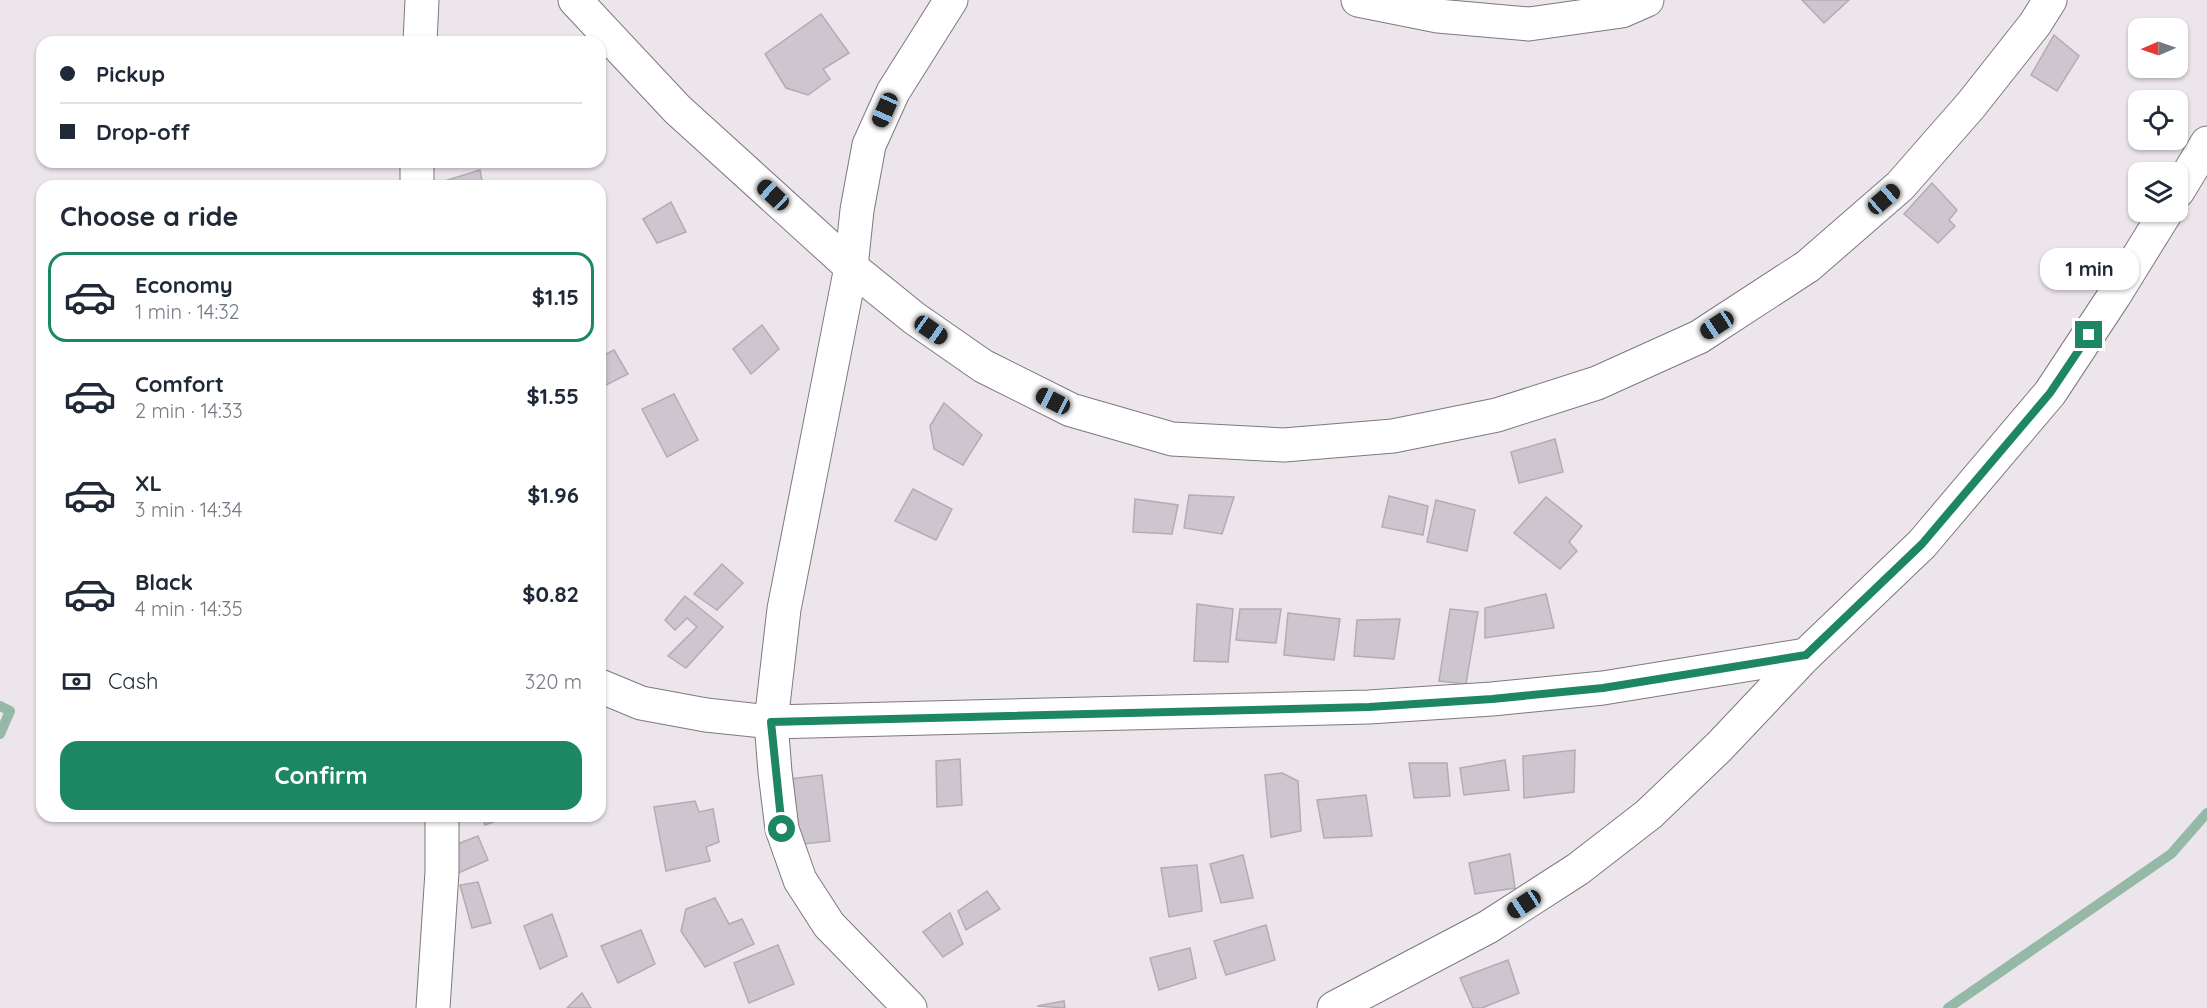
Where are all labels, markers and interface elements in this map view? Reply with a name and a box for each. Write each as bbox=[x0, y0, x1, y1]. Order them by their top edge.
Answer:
north arrow bbox=[2128, 18, 2188, 78]
map controls bbox=[2128, 18, 2188, 222]
text: Pickup bbox=[96, 60, 165, 88]
car bbox=[869, 90, 901, 130]
button: locate bbox=[2128, 90, 2188, 150]
text: Drop-off bbox=[96, 118, 190, 146]
button: layers bbox=[2128, 162, 2188, 222]
car bbox=[754, 176, 792, 214]
car bbox=[1865, 180, 1903, 218]
text: Choose a ride bbox=[60, 199, 238, 233]
callout: 1 min bbox=[2040, 248, 2138, 290]
text: 1 min bbox=[2065, 256, 2114, 281]
icon: car bbox=[63, 270, 117, 324]
text: Economy bbox=[135, 271, 233, 299]
text: $1.15 bbox=[532, 283, 579, 311]
text: 1 min · 14:32 bbox=[135, 299, 240, 324]
car bbox=[1697, 308, 1737, 342]
car bbox=[911, 312, 951, 348]
route end bbox=[2075, 321, 2102, 348]
icon: car bbox=[63, 369, 117, 423]
text: Comfort bbox=[135, 370, 224, 398]
text: $1.55 bbox=[526, 382, 579, 410]
car bbox=[1033, 385, 1073, 417]
text: 2 min · 14:33 bbox=[135, 398, 243, 423]
icon: car bbox=[63, 468, 117, 522]
text: XL bbox=[135, 469, 162, 497]
text: $1.96 bbox=[527, 481, 579, 509]
text: 3 min · 14:34 bbox=[135, 497, 242, 522]
icon: car bbox=[63, 567, 117, 621]
text: Black bbox=[135, 568, 193, 596]
text: $0.82 bbox=[522, 580, 579, 608]
text: 4 min · 14:35 bbox=[135, 596, 243, 621]
icon: cash bbox=[60, 665, 93, 698]
text: Cash bbox=[108, 667, 159, 695]
text: 320 m bbox=[525, 669, 582, 694]
button: Confirm bbox=[60, 741, 582, 810]
route start bbox=[768, 815, 795, 842]
car bbox=[1504, 887, 1544, 921]

